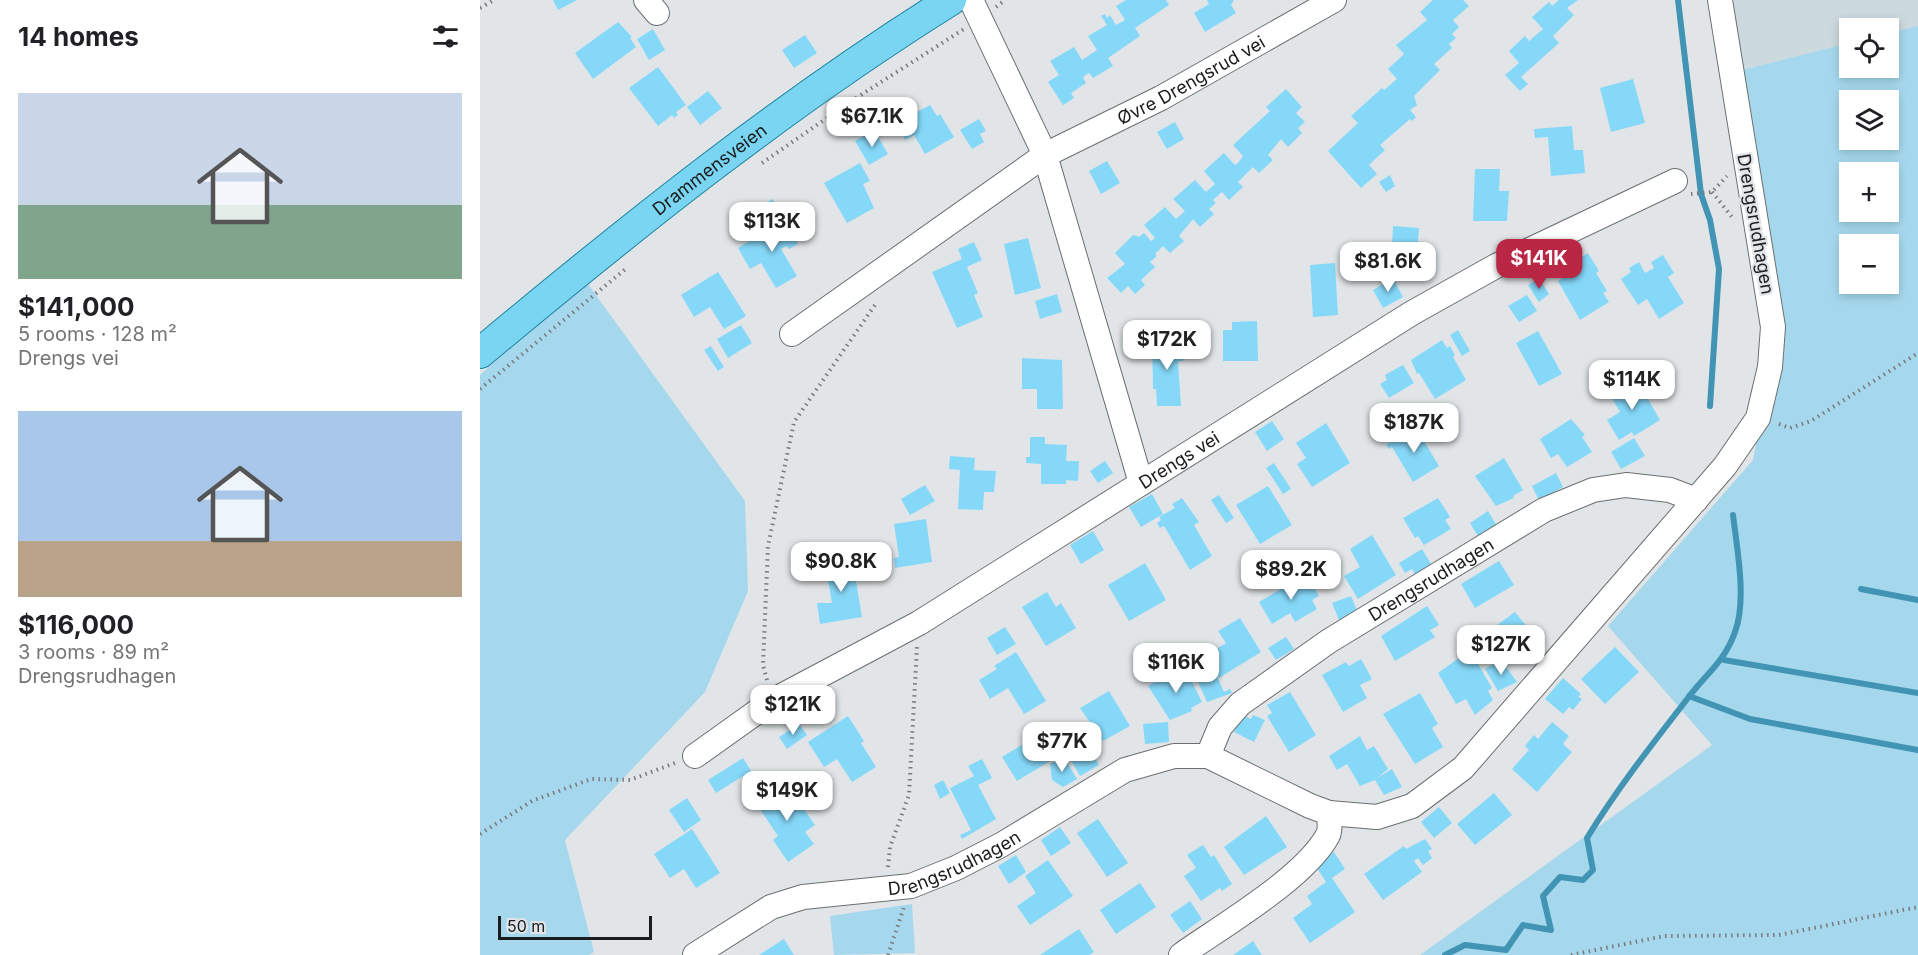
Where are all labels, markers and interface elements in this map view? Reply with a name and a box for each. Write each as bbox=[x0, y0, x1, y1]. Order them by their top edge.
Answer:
map controls bbox=[1839, 18, 1899, 294]
button: locate bbox=[1839, 18, 1899, 78]
icon: filters bbox=[429, 20, 462, 53]
text: 14 homes bbox=[18, 21, 139, 52]
street label: Øvre Drengsrud vei bbox=[1113, 31, 1268, 129]
button: layers bbox=[1839, 90, 1899, 150]
pin: $67.1K bbox=[823, 97, 921, 148]
text: $67.1K bbox=[840, 104, 904, 128]
street label: Drammensveien bbox=[648, 119, 770, 219]
icon: home bbox=[186, 132, 294, 240]
street label: Drengsrudhagen bbox=[1733, 152, 1779, 296]
button: + bbox=[1839, 162, 1899, 222]
pin: $113K bbox=[730, 202, 814, 253]
text: $113K bbox=[743, 209, 801, 233]
button: − bbox=[1839, 234, 1899, 294]
pin: $141K bbox=[1497, 239, 1581, 290]
pin: $81.6K bbox=[1339, 242, 1437, 293]
text: $141K bbox=[1510, 246, 1568, 270]
text: $81.6K bbox=[1354, 249, 1422, 273]
text: $141,000 bbox=[18, 291, 135, 322]
pin: $172K bbox=[1125, 320, 1209, 371]
text: 5 rooms · 128 m² bbox=[18, 322, 177, 346]
text: $172K bbox=[1137, 327, 1197, 351]
text: Drengs vei bbox=[18, 346, 119, 370]
pin: $114K bbox=[1590, 360, 1674, 411]
text: $114K bbox=[1603, 367, 1661, 391]
pin: $187K bbox=[1372, 403, 1456, 454]
text: $187K bbox=[1384, 410, 1444, 434]
street label: Drengs vei bbox=[1135, 427, 1223, 493]
icon: home bbox=[186, 450, 294, 558]
street label: Drengsrudhagen bbox=[1364, 533, 1497, 625]
pin: $90.8K bbox=[792, 542, 890, 593]
text: $90.8K bbox=[805, 549, 877, 573]
pin: $89.2K bbox=[1242, 550, 1340, 601]
text: $89.2K bbox=[1255, 557, 1327, 581]
text: $116,000 bbox=[18, 609, 134, 640]
pin: $127K bbox=[1459, 625, 1543, 676]
text: $127K bbox=[1471, 632, 1531, 656]
text: 3 rooms · 89 m² bbox=[18, 640, 169, 664]
pin: $116K bbox=[1134, 643, 1218, 694]
text: $116K bbox=[1147, 650, 1205, 674]
text: Drengsrudhagen bbox=[18, 664, 176, 688]
pin: $121K bbox=[751, 685, 835, 736]
text: $121K bbox=[764, 692, 822, 716]
pin: $77K bbox=[1026, 722, 1098, 773]
text: $77K bbox=[1036, 729, 1088, 753]
pin: $149K bbox=[745, 771, 829, 822]
text: $149K bbox=[756, 778, 818, 802]
street label: Drengsrudhagen bbox=[887, 825, 1024, 899]
scale bar bbox=[498, 913, 652, 940]
text: 50 m bbox=[507, 916, 545, 936]

